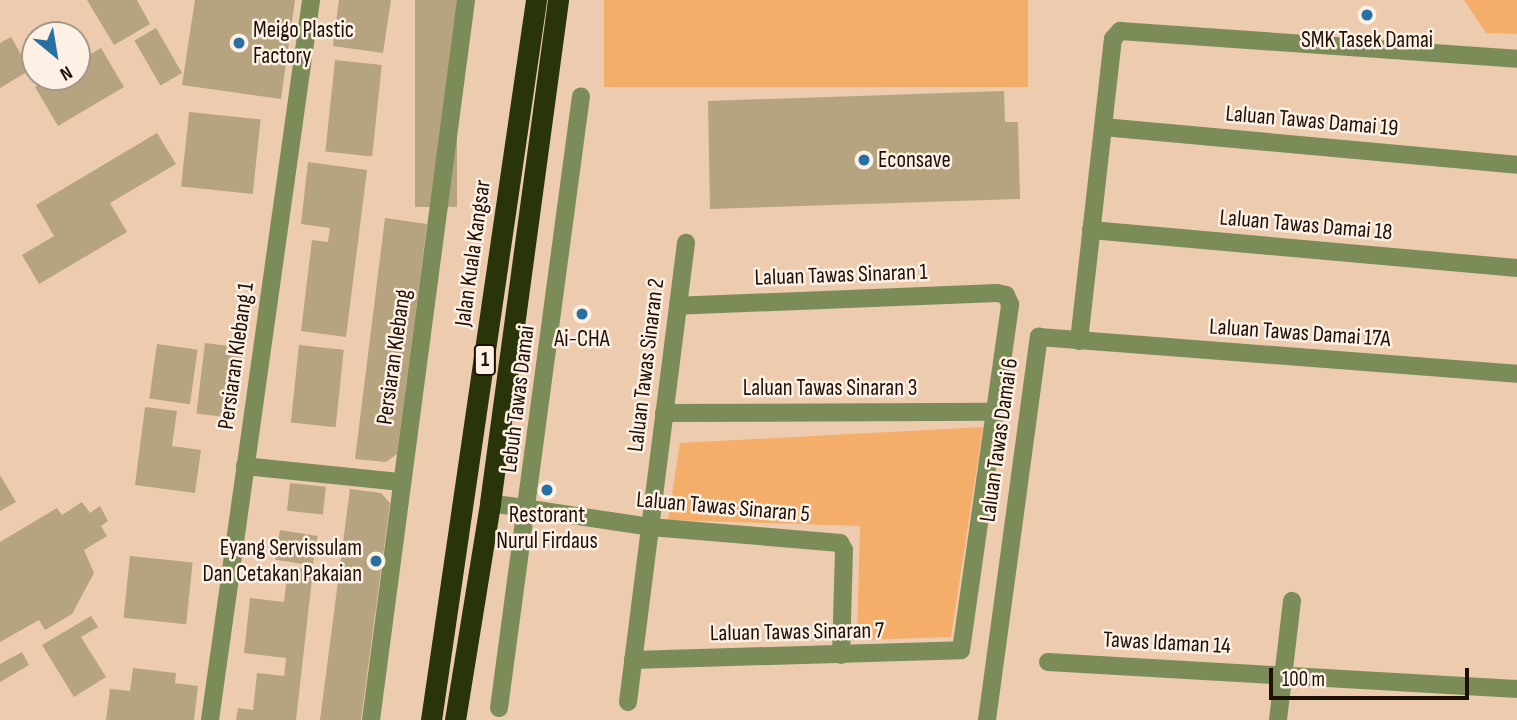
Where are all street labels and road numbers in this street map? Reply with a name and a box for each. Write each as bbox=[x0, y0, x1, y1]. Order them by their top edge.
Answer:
street label: Laluan Tawas Damai 19 bbox=[1224, 100, 1400, 142]
street label: Jalan Kuala Kangsar bbox=[449, 178, 497, 328]
street label: Laluan Tawas Damai 18 bbox=[1219, 204, 1393, 246]
street label: Laluan Tawas Sinaran 1 bbox=[754, 258, 928, 292]
street label: Laluan Tawas Sinaran 2 bbox=[622, 277, 670, 453]
street label: Persiaran Klebang 1 bbox=[212, 281, 260, 431]
street label: Persiaran Klebang bbox=[371, 287, 417, 427]
street label: Laluan Tawas Damai 17A bbox=[1208, 313, 1392, 353]
street label: Lebuh Tawas Damai bbox=[495, 324, 541, 474]
road number: 1 bbox=[473, 342, 497, 378]
street label: Laluan Tawas Damai 6 bbox=[974, 356, 1024, 524]
street label: Laluan Tawas Sinaran 3 bbox=[743, 374, 917, 402]
street label: Laluan Tawas Sinaran 5 bbox=[635, 486, 811, 528]
street label: Laluan Tawas Sinaran 7 bbox=[710, 617, 884, 647]
street label: Tawas Idaman 14 bbox=[1102, 626, 1232, 660]

